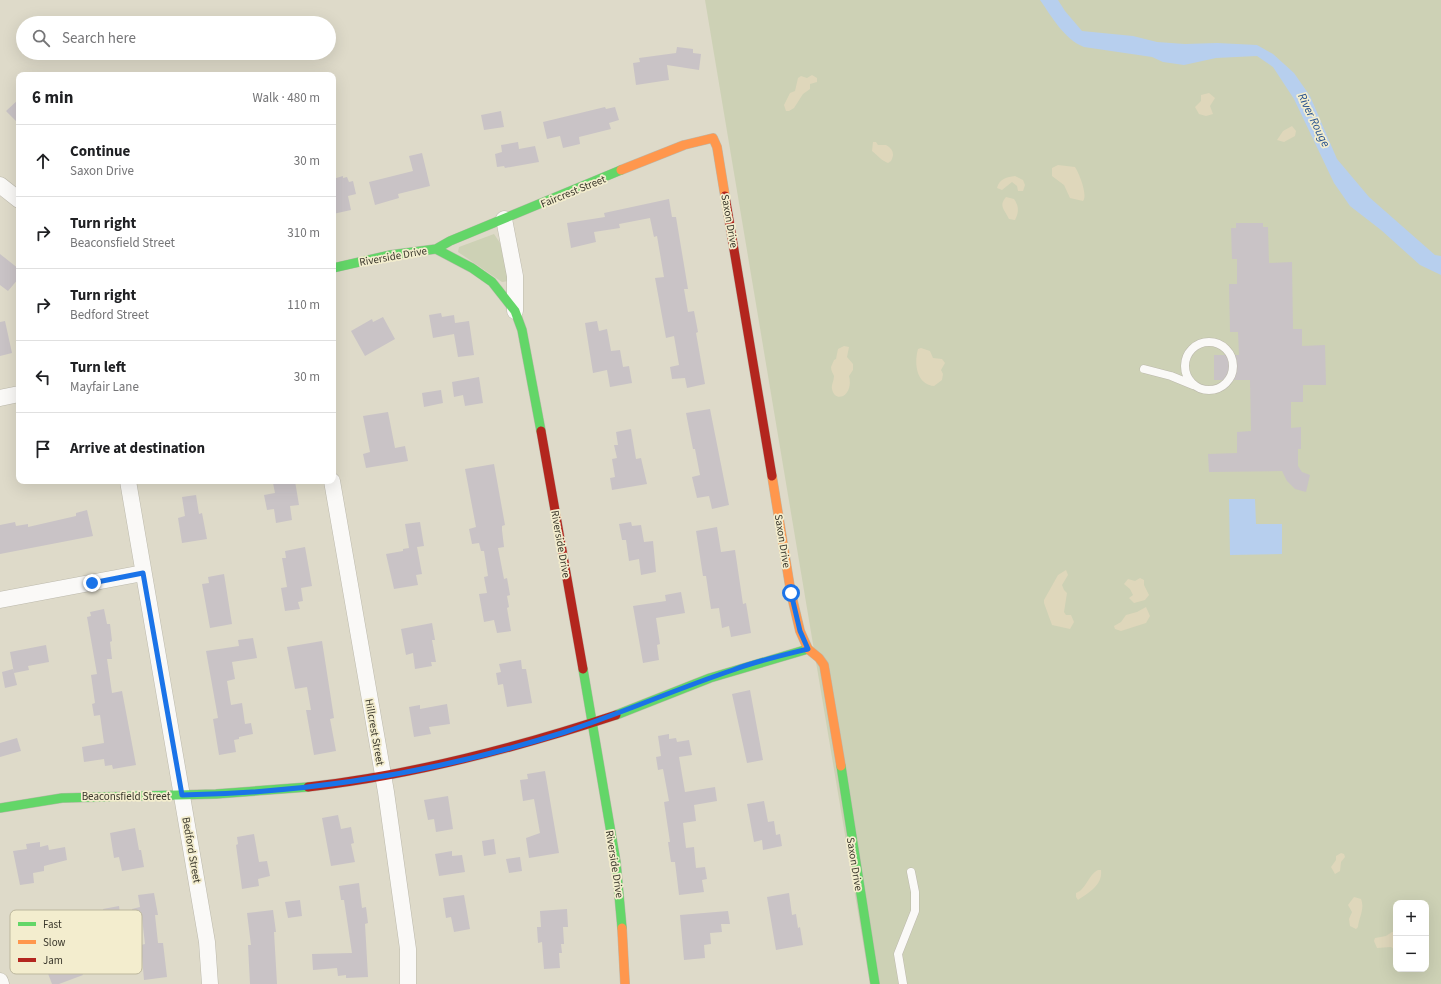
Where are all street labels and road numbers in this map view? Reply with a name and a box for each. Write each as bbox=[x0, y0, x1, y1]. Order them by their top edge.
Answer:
street label: Faircrest Street bbox=[538, 171, 608, 211]
street label: Saxon Drive bbox=[717, 193, 742, 250]
street label: Riverside Drive bbox=[358, 243, 429, 270]
street label: Riverside Drive bbox=[547, 509, 574, 580]
street label: Saxon Drive bbox=[771, 513, 794, 570]
street label: Hillcrest Street bbox=[361, 698, 388, 767]
street label: Beaconsfield Street bbox=[82, 789, 171, 804]
street label: Bedford Street bbox=[178, 816, 205, 884]
street label: Riverside Drive bbox=[602, 829, 627, 899]
street label: Saxon Drive bbox=[843, 836, 866, 893]

